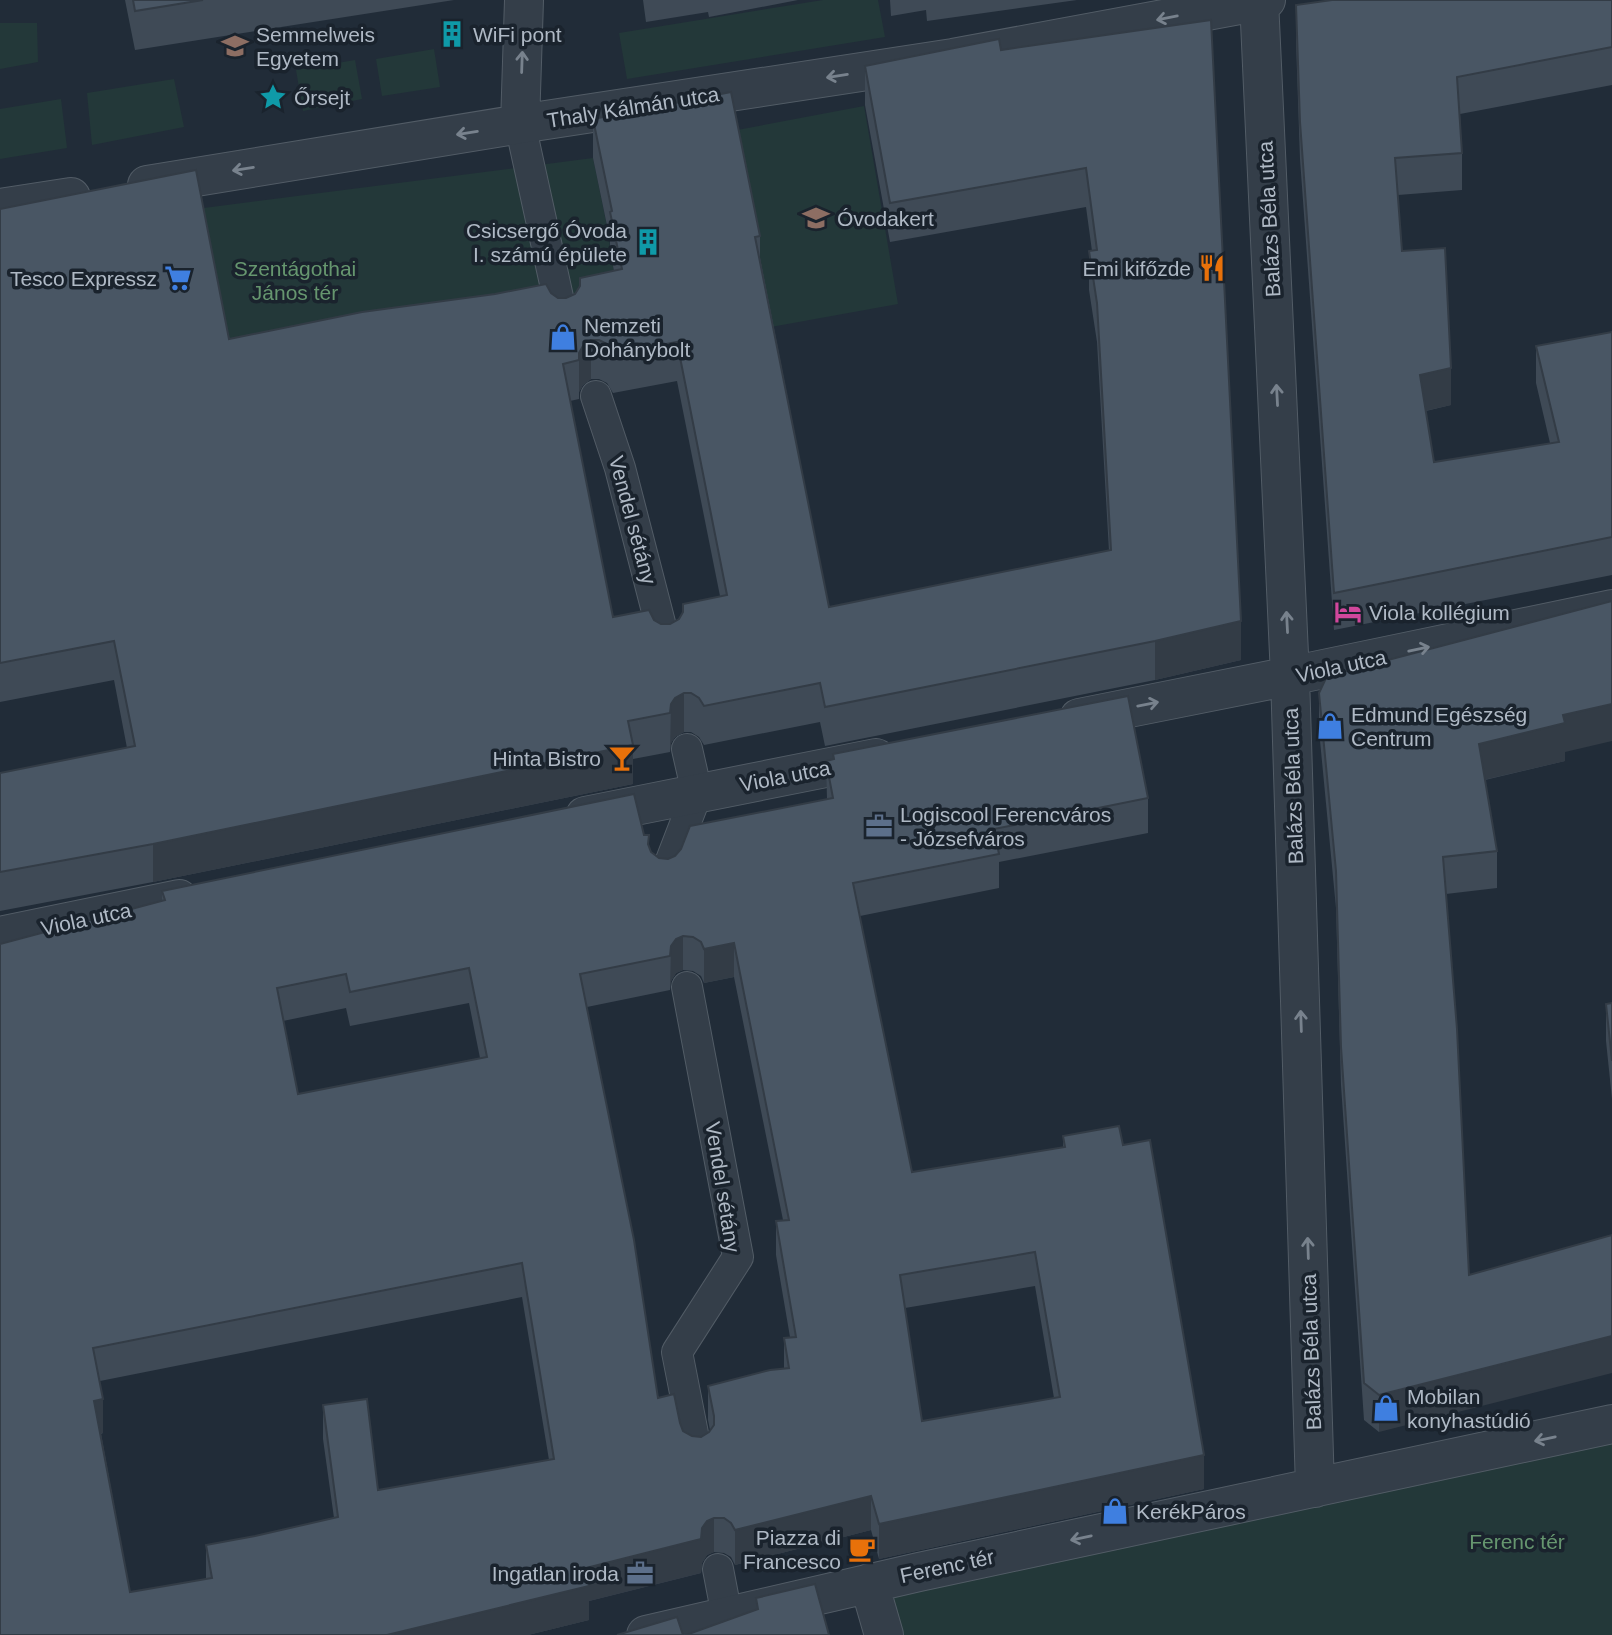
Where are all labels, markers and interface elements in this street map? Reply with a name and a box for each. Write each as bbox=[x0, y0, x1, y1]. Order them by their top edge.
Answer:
one-way arrow bbox=[1157, 12, 1179, 26]
building icon: WiFi pont bbox=[437, 19, 467, 49]
place label: Semmelweis Egyetem bbox=[256, 23, 375, 70]
place label: WiFi pont bbox=[473, 23, 562, 46]
school or university icon: Semmelweis Egyetem bbox=[220, 31, 250, 61]
one-way arrow bbox=[516, 51, 529, 74]
one-way arrow bbox=[826, 70, 849, 83]
place icon: Őrsejt bbox=[258, 82, 288, 112]
street label: Thaly Kálmán utca bbox=[545, 82, 721, 132]
place label: Őrsejt bbox=[294, 86, 350, 109]
one-way arrow bbox=[456, 127, 479, 140]
street label: Balázs Béla utca bbox=[1253, 140, 1285, 298]
one-way arrow bbox=[232, 163, 254, 176]
school or university icon: Óvodakert bbox=[801, 203, 831, 233]
place label: Óvodakert bbox=[837, 207, 934, 230]
place label: Csicsergő Óvoda I. számú épülete bbox=[466, 219, 627, 266]
building icon: Csicsergő Óvoda I. számú épülete bbox=[633, 227, 663, 257]
restaurant icon: Emi kifőzde bbox=[1197, 253, 1227, 283]
park label: Szentágothai János tér bbox=[234, 257, 356, 304]
place label: Emi kifőzde bbox=[1082, 257, 1191, 280]
supermarket icon: Tesco Expressz bbox=[163, 263, 193, 293]
place label: Tesco Expressz bbox=[10, 267, 157, 290]
place label: Nemzeti Dohánybolt bbox=[584, 314, 690, 361]
shop icon: Nemzeti Dohánybolt bbox=[548, 322, 578, 352]
one-way arrow bbox=[1270, 383, 1283, 406]
street label: Vendel sétány bbox=[605, 453, 661, 587]
hotel icon: Viola kollégium bbox=[1333, 597, 1363, 627]
place label: Viola kollégium bbox=[1369, 601, 1510, 624]
one-way arrow bbox=[1281, 611, 1294, 634]
one-way arrow bbox=[1407, 642, 1430, 656]
street label: Viola utca bbox=[1294, 645, 1389, 687]
one-way arrow bbox=[1136, 697, 1159, 711]
place label: Edmund Egészség Centrum bbox=[1351, 703, 1527, 750]
street label: Balázs Béla utca bbox=[1279, 707, 1307, 865]
shop icon: Edmund Egészség Centrum bbox=[1315, 711, 1345, 741]
bar icon: Hinta Bistro bbox=[607, 743, 637, 773]
place label: Hinta Bistro bbox=[492, 747, 601, 770]
street label: Viola utca bbox=[738, 756, 833, 796]
place label: Logiscool Ferencváros - Józsefváros bbox=[900, 803, 1111, 850]
office icon: Logiscool Ferencváros - Józsefváros bbox=[864, 811, 894, 841]
street label: Viola utca bbox=[39, 898, 134, 940]
one-way arrow bbox=[1294, 1009, 1307, 1032]
street label: Vendel sétány bbox=[701, 1120, 745, 1254]
one-way arrow bbox=[1301, 1237, 1314, 1260]
street label: Balázs Béla utca bbox=[1297, 1273, 1325, 1431]
place label: Mobilan konyhastúdió bbox=[1407, 1385, 1531, 1432]
shop icon: Mobilan konyhastúdió bbox=[1371, 1393, 1401, 1423]
one-way arrow bbox=[1534, 1432, 1557, 1446]
shop icon: KerékPáros bbox=[1100, 1496, 1130, 1526]
place label: KerékPáros bbox=[1136, 1500, 1246, 1523]
place label: Piazza di Francesco bbox=[743, 1526, 841, 1573]
park label: Ferenc tér bbox=[1469, 1530, 1565, 1553]
one-way arrow bbox=[1070, 1531, 1093, 1545]
cafe icon: Piazza di Francesco bbox=[847, 1534, 877, 1564]
street label: Ferenc tér bbox=[898, 1545, 996, 1587]
office icon: Ingatlan iroda bbox=[625, 1558, 655, 1588]
place label: Ingatlan iroda bbox=[492, 1562, 619, 1585]

